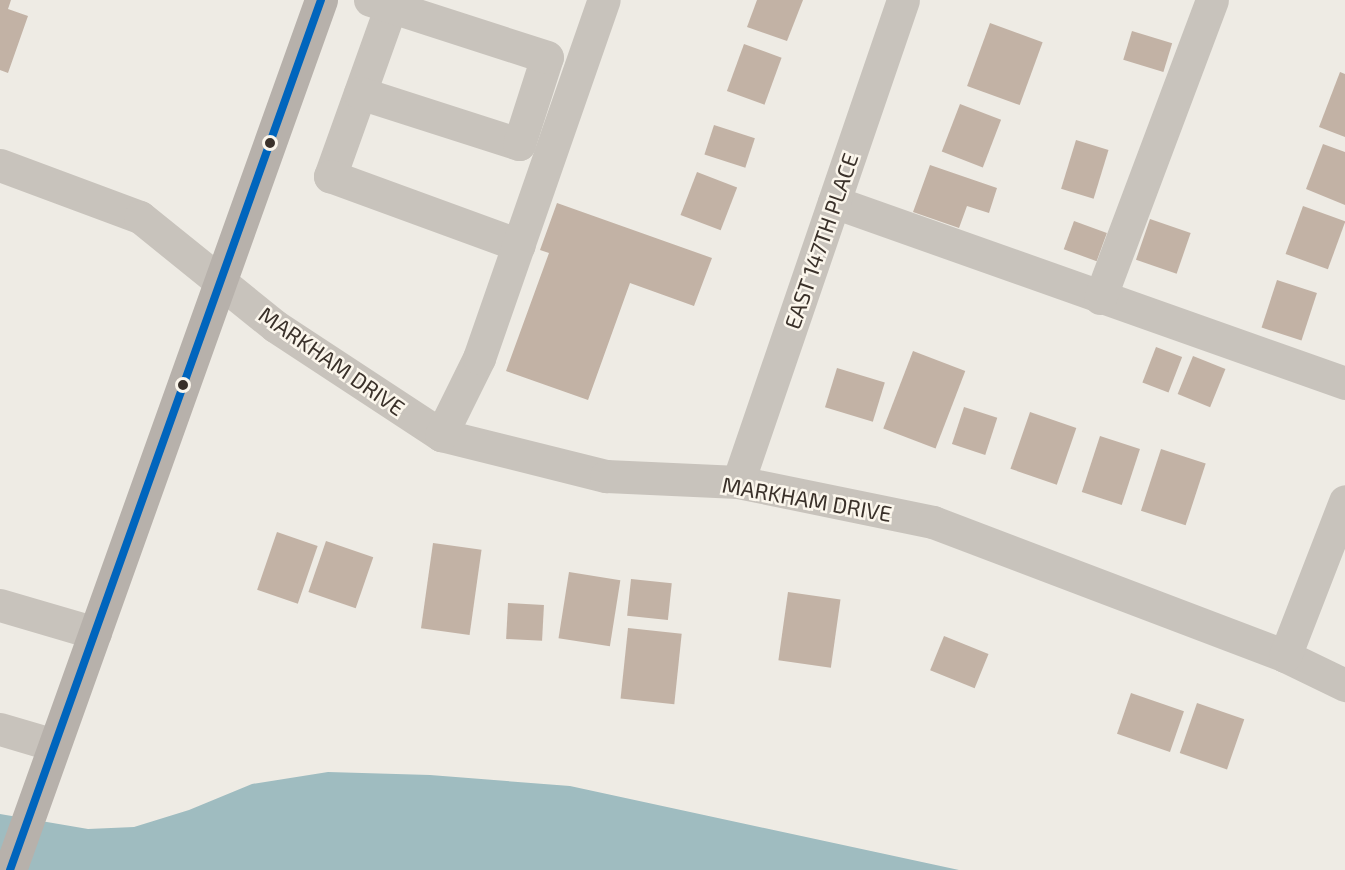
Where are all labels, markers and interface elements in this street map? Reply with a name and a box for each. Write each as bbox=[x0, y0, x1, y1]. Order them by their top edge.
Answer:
unlabelled marker bbox=[264, 137, 276, 149]
street label: EAST 147TH PLACE bbox=[778, 149, 864, 333]
street label: MARKHAM DRIVE bbox=[254, 301, 410, 421]
unlabelled marker bbox=[177, 379, 189, 391]
street label: MARKHAM DRIVE bbox=[720, 471, 894, 527]

